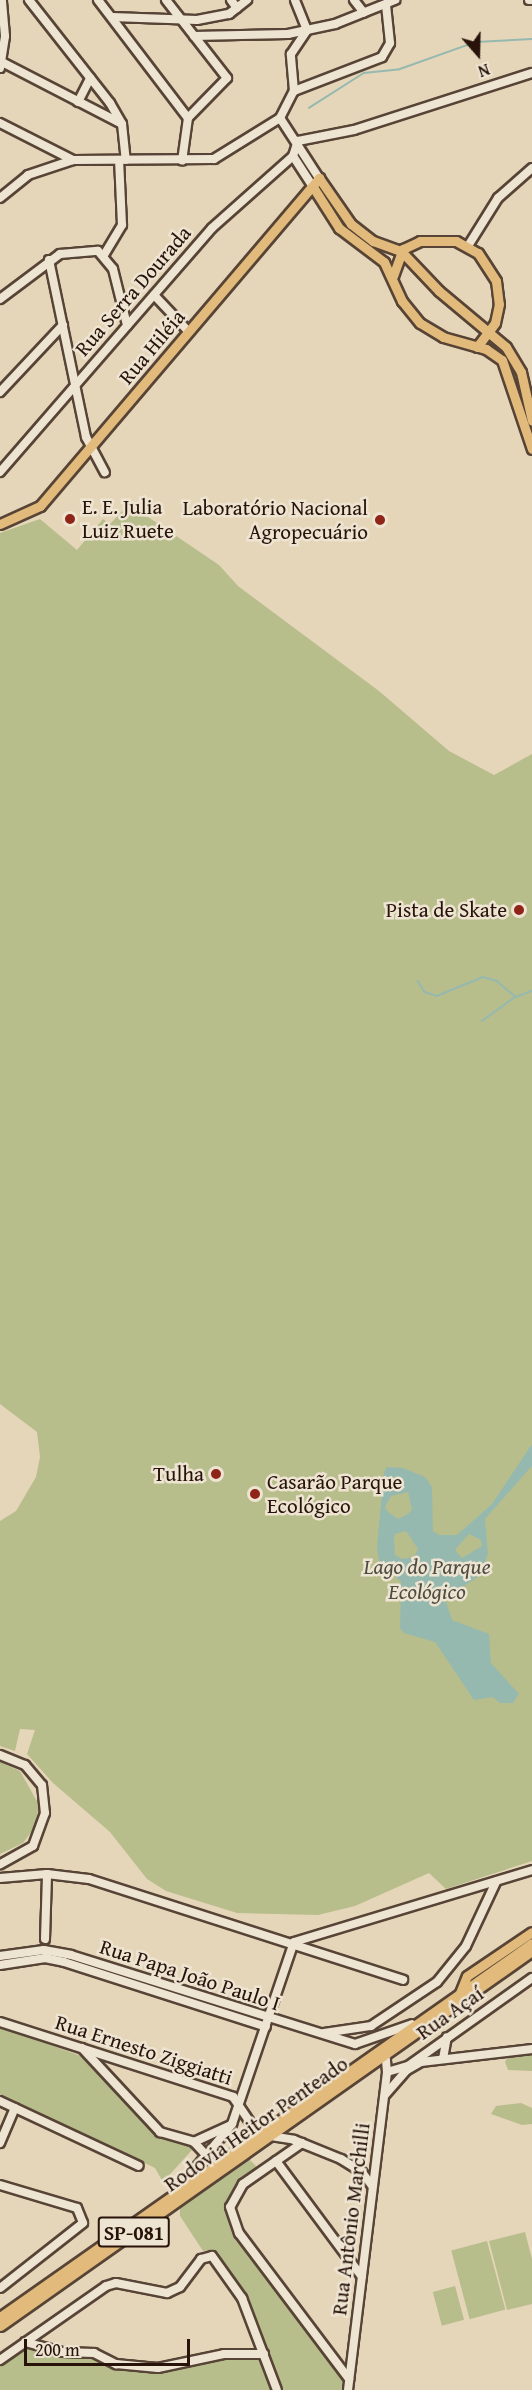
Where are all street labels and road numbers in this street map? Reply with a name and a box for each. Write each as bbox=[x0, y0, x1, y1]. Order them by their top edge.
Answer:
street label: Rua Serra Dourada bbox=[70, 221, 196, 361]
street label: Rua Hiléia bbox=[114, 305, 190, 389]
street label: Rua Papa João Paulo I bbox=[97, 1934, 283, 2016]
street label: Rua Açaí bbox=[412, 1981, 488, 2045]
street label: Rua Ernesto Ziggiatti bbox=[52, 2010, 236, 2090]
street label: Rodovia Heitor Penteado bbox=[159, 2051, 353, 2197]
street label: Rua Antônio Marchilli bbox=[327, 2121, 375, 2317]
road number: SP-081 bbox=[96, 2215, 172, 2249]

